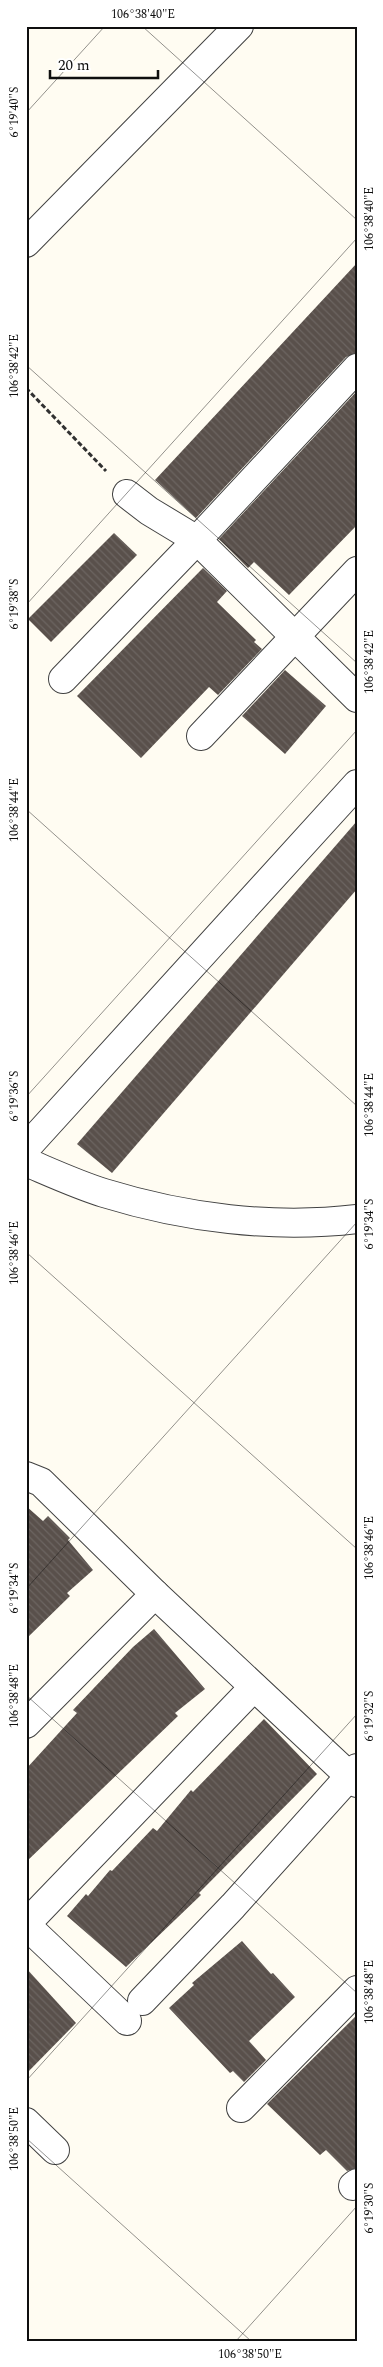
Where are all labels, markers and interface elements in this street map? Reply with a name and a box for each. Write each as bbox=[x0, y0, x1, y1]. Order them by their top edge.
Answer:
text: 106°38'40"E bbox=[111, 5, 175, 24]
scale bar bbox=[50, 48, 158, 80]
text: 20 m bbox=[58, 54, 90, 77]
text: 6°19'40"S bbox=[5, 87, 24, 137]
text: 106°38'40"E bbox=[360, 187, 379, 251]
text: 106°38'42"E bbox=[5, 334, 24, 398]
text: 6°19'38"S bbox=[5, 579, 24, 629]
text: 106°38'42"E bbox=[360, 630, 379, 694]
text: 106°38'44"E bbox=[5, 778, 24, 842]
text: 6°19'36"S bbox=[5, 1071, 24, 1121]
text: 106°38'44"E bbox=[360, 1073, 379, 1137]
text: 6°19'34"S bbox=[360, 1199, 379, 1249]
text: 106°38'46"E bbox=[5, 1221, 24, 1285]
text: 106°38'46"E bbox=[360, 1516, 379, 1580]
text: 6°19'34"S bbox=[5, 1563, 24, 1613]
text: 106°38'48"E bbox=[5, 1664, 24, 1728]
text: 6°19'32"S bbox=[360, 1691, 379, 1741]
text: 106°38'48"E bbox=[360, 1960, 379, 2024]
text: 106°38'50"E bbox=[5, 2107, 24, 2171]
text: 6°19'30"S bbox=[360, 2183, 379, 2233]
text: 106°38'50"E bbox=[218, 2345, 282, 2364]

